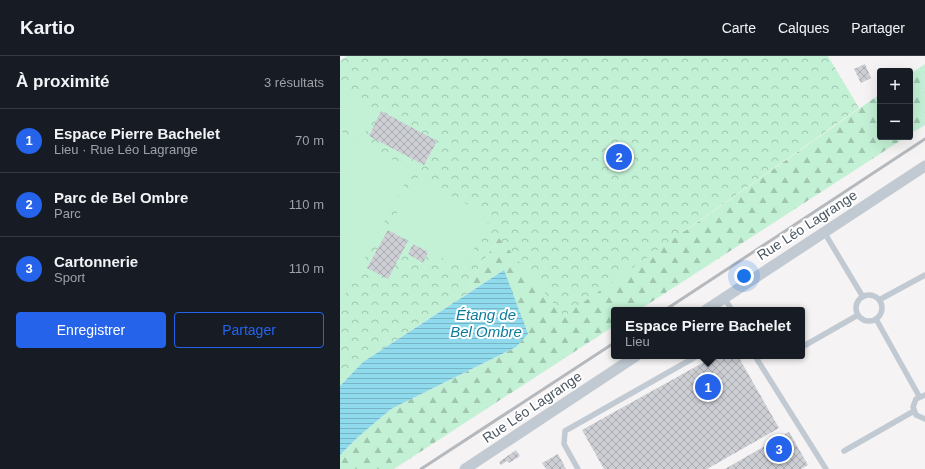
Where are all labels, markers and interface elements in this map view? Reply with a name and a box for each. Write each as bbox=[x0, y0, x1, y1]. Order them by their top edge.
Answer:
text: Kartio bbox=[20, 17, 75, 38]
text: Carte bbox=[722, 20, 756, 36]
text: Calques bbox=[778, 20, 829, 36]
text: Partager bbox=[851, 20, 905, 36]
map controls bbox=[877, 68, 913, 140]
button: + bbox=[877, 68, 913, 104]
text: À proximité bbox=[16, 72, 110, 91]
text: 3 résultats bbox=[264, 75, 324, 90]
button: − bbox=[877, 104, 913, 140]
text: Espace Pierre Bachelet bbox=[54, 125, 220, 142]
text: 1 bbox=[25, 133, 33, 148]
text: 70 m bbox=[295, 133, 324, 148]
text: Lieu · Rue Léo Lagrange bbox=[54, 142, 198, 157]
pin: 2 bbox=[606, 142, 632, 172]
street label: Rue Léo Lagrange bbox=[754, 187, 860, 263]
text: Parc de Bel Ombre bbox=[54, 189, 188, 206]
text: 2 bbox=[25, 197, 33, 212]
text: 110 m bbox=[289, 197, 324, 212]
text: Parc bbox=[54, 206, 81, 221]
text: Cartonnerie bbox=[54, 253, 138, 270]
text: 3 bbox=[25, 261, 33, 276]
text: 110 m bbox=[289, 261, 324, 276]
your location bbox=[734, 266, 754, 286]
text: Sport bbox=[54, 270, 85, 285]
water label: Étang de Bel Ombre bbox=[450, 306, 522, 340]
popup bbox=[611, 307, 805, 359]
button: Enregistrer bbox=[16, 312, 166, 348]
button: Partager bbox=[174, 312, 324, 348]
text: Espace Pierre Bachelet bbox=[625, 317, 791, 334]
text: Lieu bbox=[625, 334, 650, 349]
street label: Rue Léo Lagrange bbox=[479, 368, 585, 446]
pin: 1 bbox=[695, 372, 721, 402]
pin: 3 bbox=[766, 434, 792, 464]

